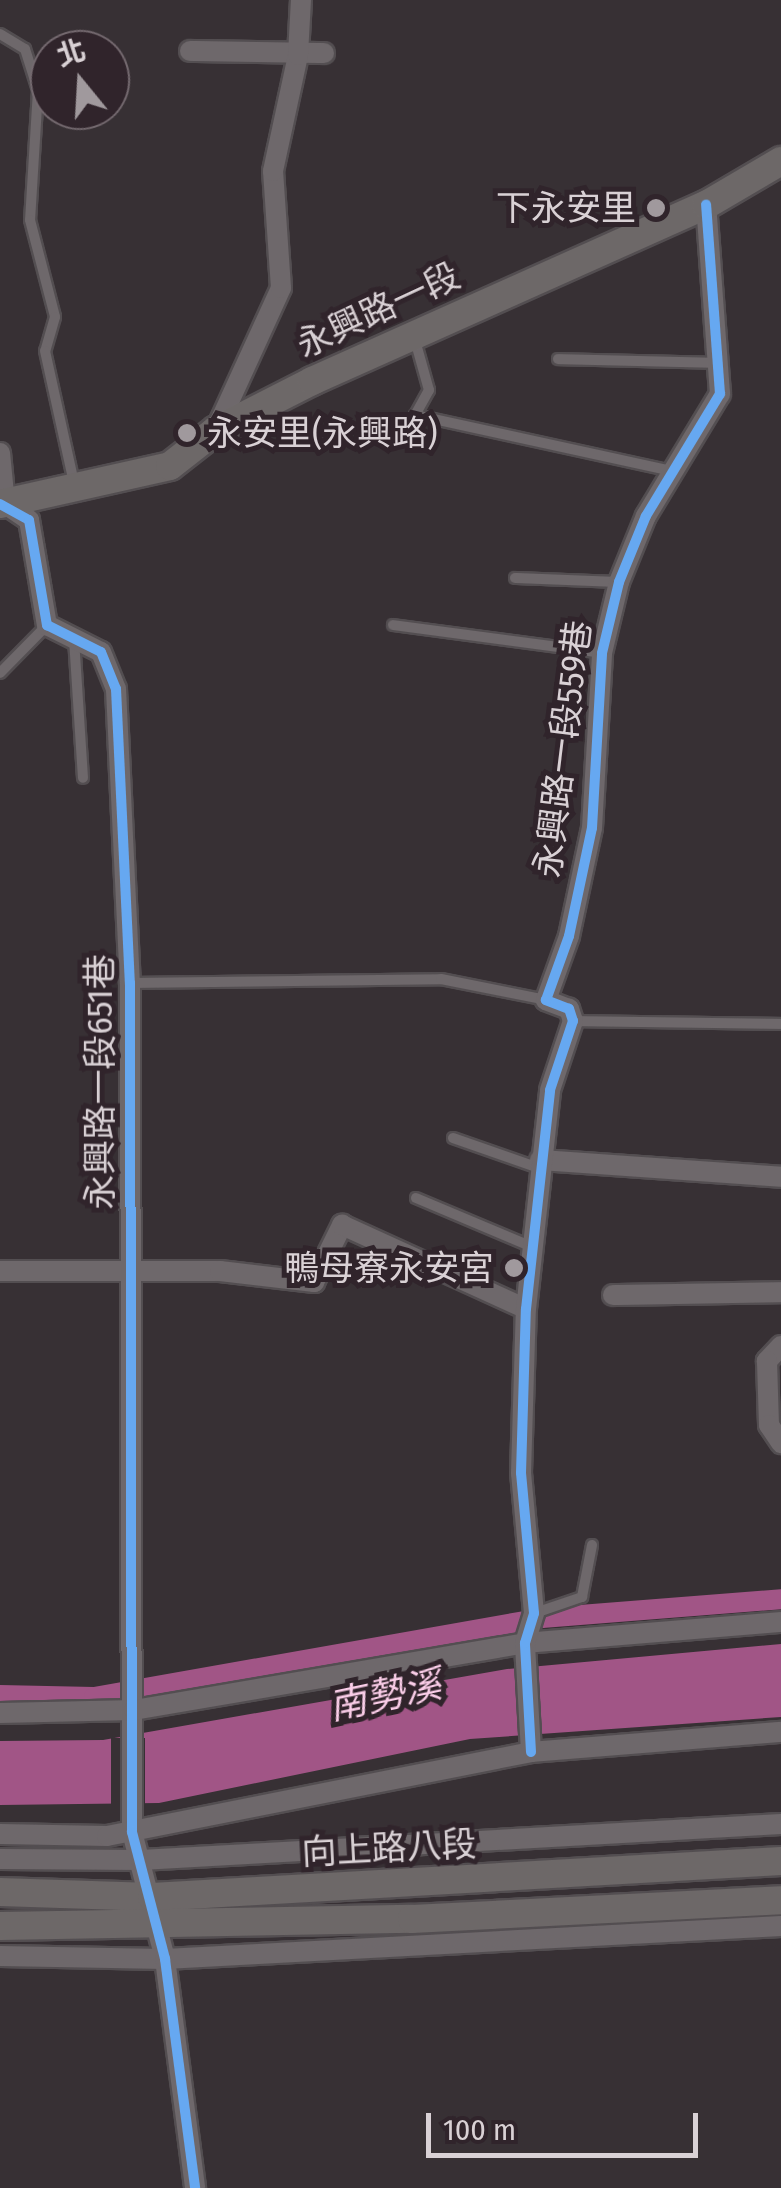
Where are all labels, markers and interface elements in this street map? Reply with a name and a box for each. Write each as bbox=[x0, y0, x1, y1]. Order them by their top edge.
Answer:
north arrow bbox=[30, 30, 130, 130]
text: 北 bbox=[53, 33, 90, 73]
place label: 下永安里 bbox=[496, 187, 636, 229]
marker: 下永安里 bbox=[645, 197, 667, 219]
street label: 永興路一段 bbox=[290, 254, 466, 366]
place label: 永安里(永興路) bbox=[207, 412, 438, 454]
marker: 永安里(永興路) bbox=[176, 422, 198, 444]
street label: 永興路一段559巷 bbox=[526, 618, 600, 880]
street label: 永興路一段651巷 bbox=[79, 954, 121, 1210]
place label: 鴨母寮永安宮 bbox=[284, 1247, 494, 1289]
marker: 鴨母寮永安宮 bbox=[503, 1257, 525, 1279]
water label: 南勢溪 bbox=[325, 1662, 445, 1730]
street label: 向上路八段 bbox=[301, 1822, 477, 1874]
scale bar bbox=[431, 2093, 704, 2155]
text: 100 m bbox=[443, 2112, 516, 2148]

